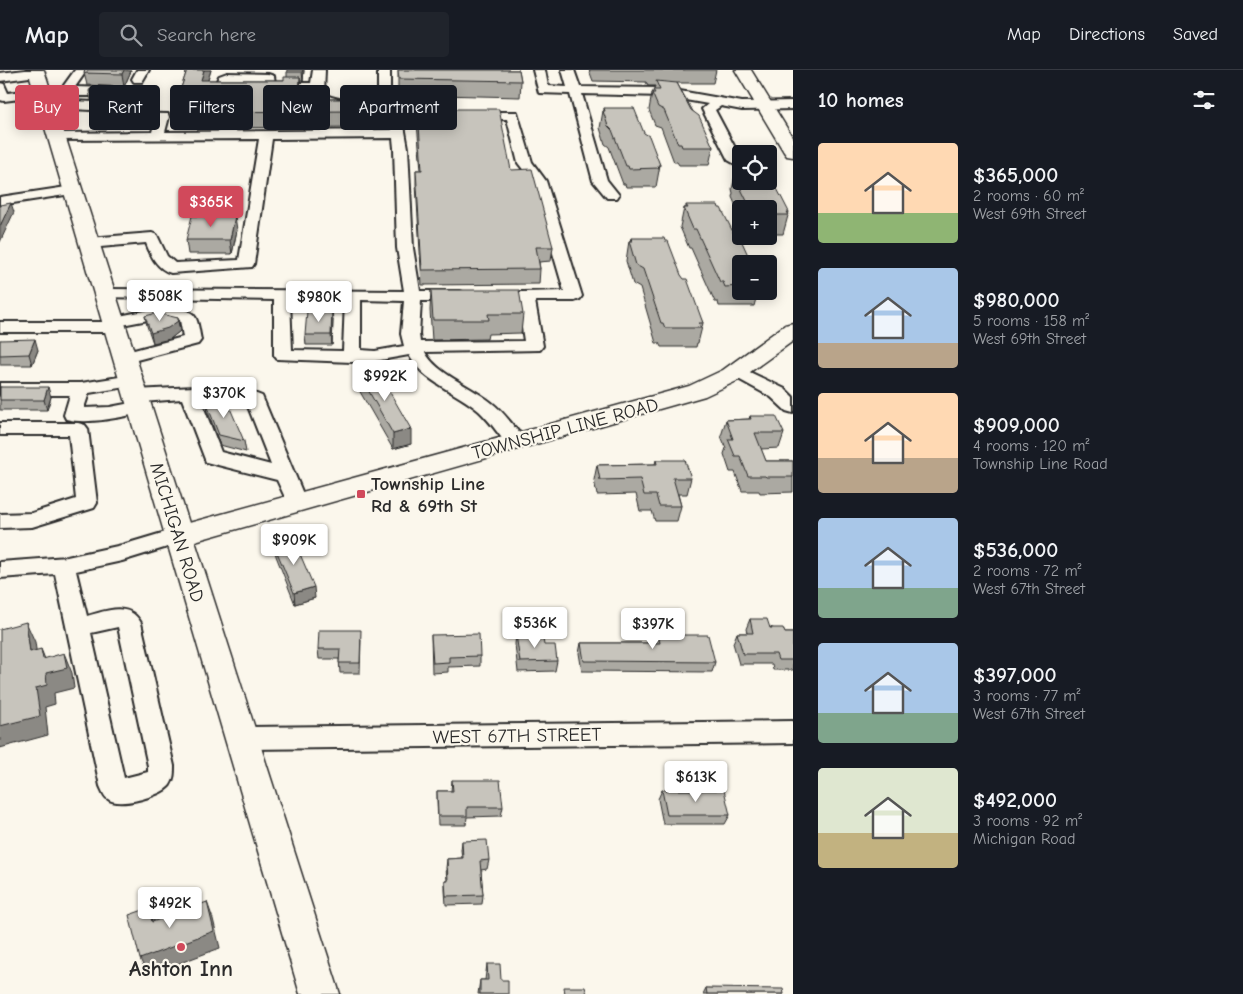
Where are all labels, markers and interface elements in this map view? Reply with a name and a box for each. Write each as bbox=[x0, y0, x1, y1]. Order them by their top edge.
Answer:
search box bbox=[99, 12, 449, 57]
text: Map bbox=[25, 21, 69, 49]
icon: search bbox=[117, 21, 145, 49]
text: Search here bbox=[157, 24, 256, 46]
text: Map bbox=[1007, 24, 1041, 45]
text: Directions bbox=[1069, 24, 1145, 45]
text: Saved bbox=[1173, 24, 1218, 45]
chip: Buy bbox=[15, 85, 79, 130]
chip: Rent bbox=[89, 85, 160, 130]
chip: Filters bbox=[170, 85, 253, 130]
chip: New bbox=[263, 85, 330, 130]
chip: Apartment bbox=[340, 85, 457, 130]
icon: filters bbox=[1190, 86, 1218, 114]
text: 10 homes bbox=[818, 88, 904, 112]
map controls bbox=[732, 145, 777, 300]
button: locate bbox=[732, 145, 777, 190]
icon: home bbox=[858, 163, 918, 223]
text: $365,000 bbox=[973, 163, 1058, 187]
pin: $365K bbox=[176, 186, 246, 228]
text: 2 rooms · 60 m² bbox=[973, 187, 1084, 205]
text: $365K bbox=[189, 193, 233, 211]
button: + bbox=[732, 200, 777, 245]
text: West 69th Street bbox=[973, 205, 1086, 223]
button: − bbox=[732, 255, 777, 300]
pin: $508K bbox=[125, 280, 195, 322]
pin: $980K bbox=[284, 280, 354, 323]
text: $508K bbox=[138, 287, 182, 305]
text: $980K bbox=[297, 288, 341, 306]
icon: home bbox=[858, 288, 918, 348]
text: $980,000 bbox=[973, 288, 1059, 312]
text: 5 rooms · 158 m² bbox=[973, 312, 1089, 330]
text: West 69th Street bbox=[973, 330, 1086, 348]
pin: $992K bbox=[350, 360, 420, 402]
text: $992K bbox=[363, 367, 407, 385]
pin: $370K bbox=[189, 376, 259, 419]
text: $370K bbox=[203, 384, 245, 402]
street label: TOWNSHIP LINE ROAD bbox=[470, 393, 661, 464]
icon: home bbox=[858, 413, 918, 473]
text: $909,000 bbox=[973, 413, 1060, 437]
text: 4 rooms · 120 m² bbox=[973, 437, 1090, 455]
text: Township Line Road bbox=[973, 455, 1108, 473]
street label: MICHIGAN ROAD bbox=[145, 460, 209, 605]
place label: Township Line Rd & 69th St bbox=[371, 473, 485, 517]
marker: Township Line Rd & 69th St bbox=[355, 488, 367, 500]
pin: $909K bbox=[259, 524, 329, 566]
text: $909K bbox=[272, 531, 316, 549]
icon: home bbox=[858, 538, 918, 598]
text: $536,000 bbox=[973, 538, 1058, 562]
text: 2 rooms · 72 m² bbox=[973, 562, 1082, 580]
text: West 67th Street bbox=[973, 580, 1085, 598]
pin: $536K bbox=[500, 606, 570, 649]
pin: $397K bbox=[618, 608, 688, 650]
text: $536K bbox=[513, 614, 557, 632]
text: $397K bbox=[632, 615, 674, 633]
icon: home bbox=[858, 663, 918, 723]
text: $397,000 bbox=[973, 663, 1056, 687]
text: 3 rooms · 77 m² bbox=[973, 687, 1081, 705]
text: West 67th Street bbox=[973, 705, 1085, 723]
street label: WEST 67TH STREET bbox=[433, 724, 602, 748]
pin: $613K bbox=[661, 760, 731, 803]
text: $613K bbox=[675, 768, 717, 786]
icon: home bbox=[858, 788, 918, 848]
text: $492,000 bbox=[973, 788, 1057, 812]
text: 3 rooms · 92 m² bbox=[973, 812, 1082, 830]
text: Michigan Road bbox=[973, 830, 1075, 848]
pin: $492K bbox=[135, 886, 205, 929]
text: $492K bbox=[149, 894, 191, 912]
marker: Ashton Inn bbox=[175, 941, 187, 953]
place label: Ashton Inn bbox=[129, 956, 233, 982]

